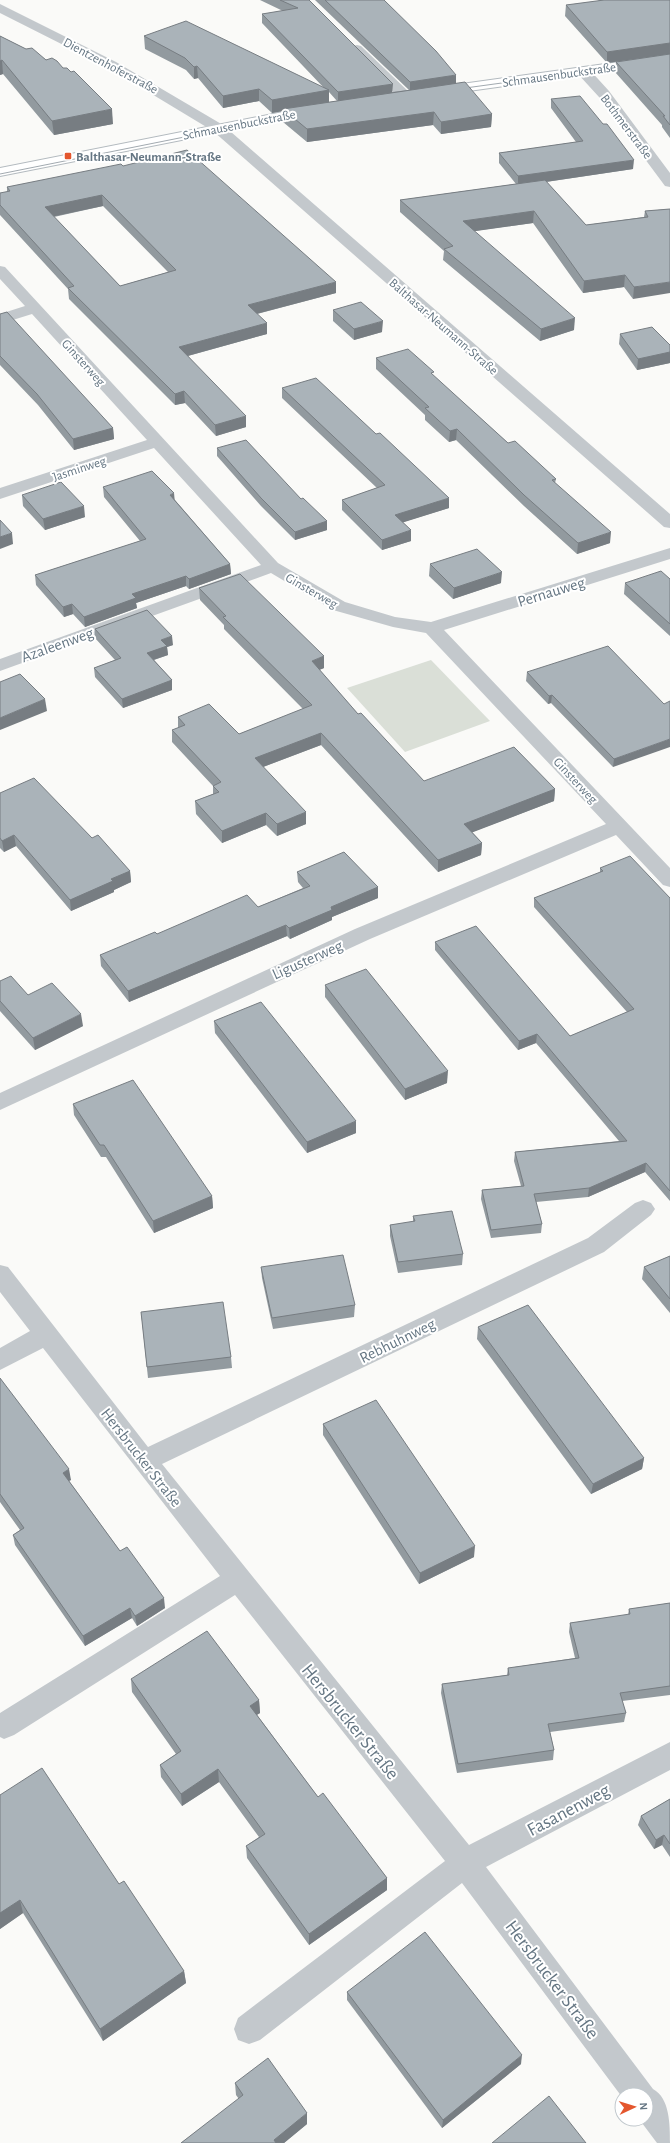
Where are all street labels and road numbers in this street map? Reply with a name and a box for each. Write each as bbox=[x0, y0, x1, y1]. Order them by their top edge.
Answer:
street label: Dientzenhoferstraße bbox=[61, 36, 160, 97]
street label: Schmausenbuckstraße bbox=[502, 61, 617, 90]
street label: Bothmerstraße bbox=[597, 92, 654, 161]
street label: Schmausenbuckstraße bbox=[182, 108, 297, 143]
street label: Balthasar-Neumann-Straße bbox=[386, 277, 500, 378]
street label: Ginsterweg bbox=[59, 337, 107, 389]
street label: Jasminweg bbox=[51, 454, 108, 484]
street label: Ginsterweg bbox=[283, 571, 340, 612]
street label: Pernauweg bbox=[516, 574, 587, 610]
street label: Azaleenweg bbox=[19, 624, 96, 665]
street label: Ginsterweg bbox=[551, 756, 600, 807]
street label: Ligusterweg bbox=[270, 937, 345, 983]
street label: Rebhuhnweg bbox=[357, 1316, 438, 1366]
street label: Hersbrucker Straße bbox=[98, 1405, 185, 1510]
street label: Hersbrucker Straße bbox=[298, 1661, 402, 1783]
street label: Fasanenweg bbox=[524, 1780, 614, 1840]
street label: Hersbrucker Straße bbox=[501, 1917, 602, 2043]

